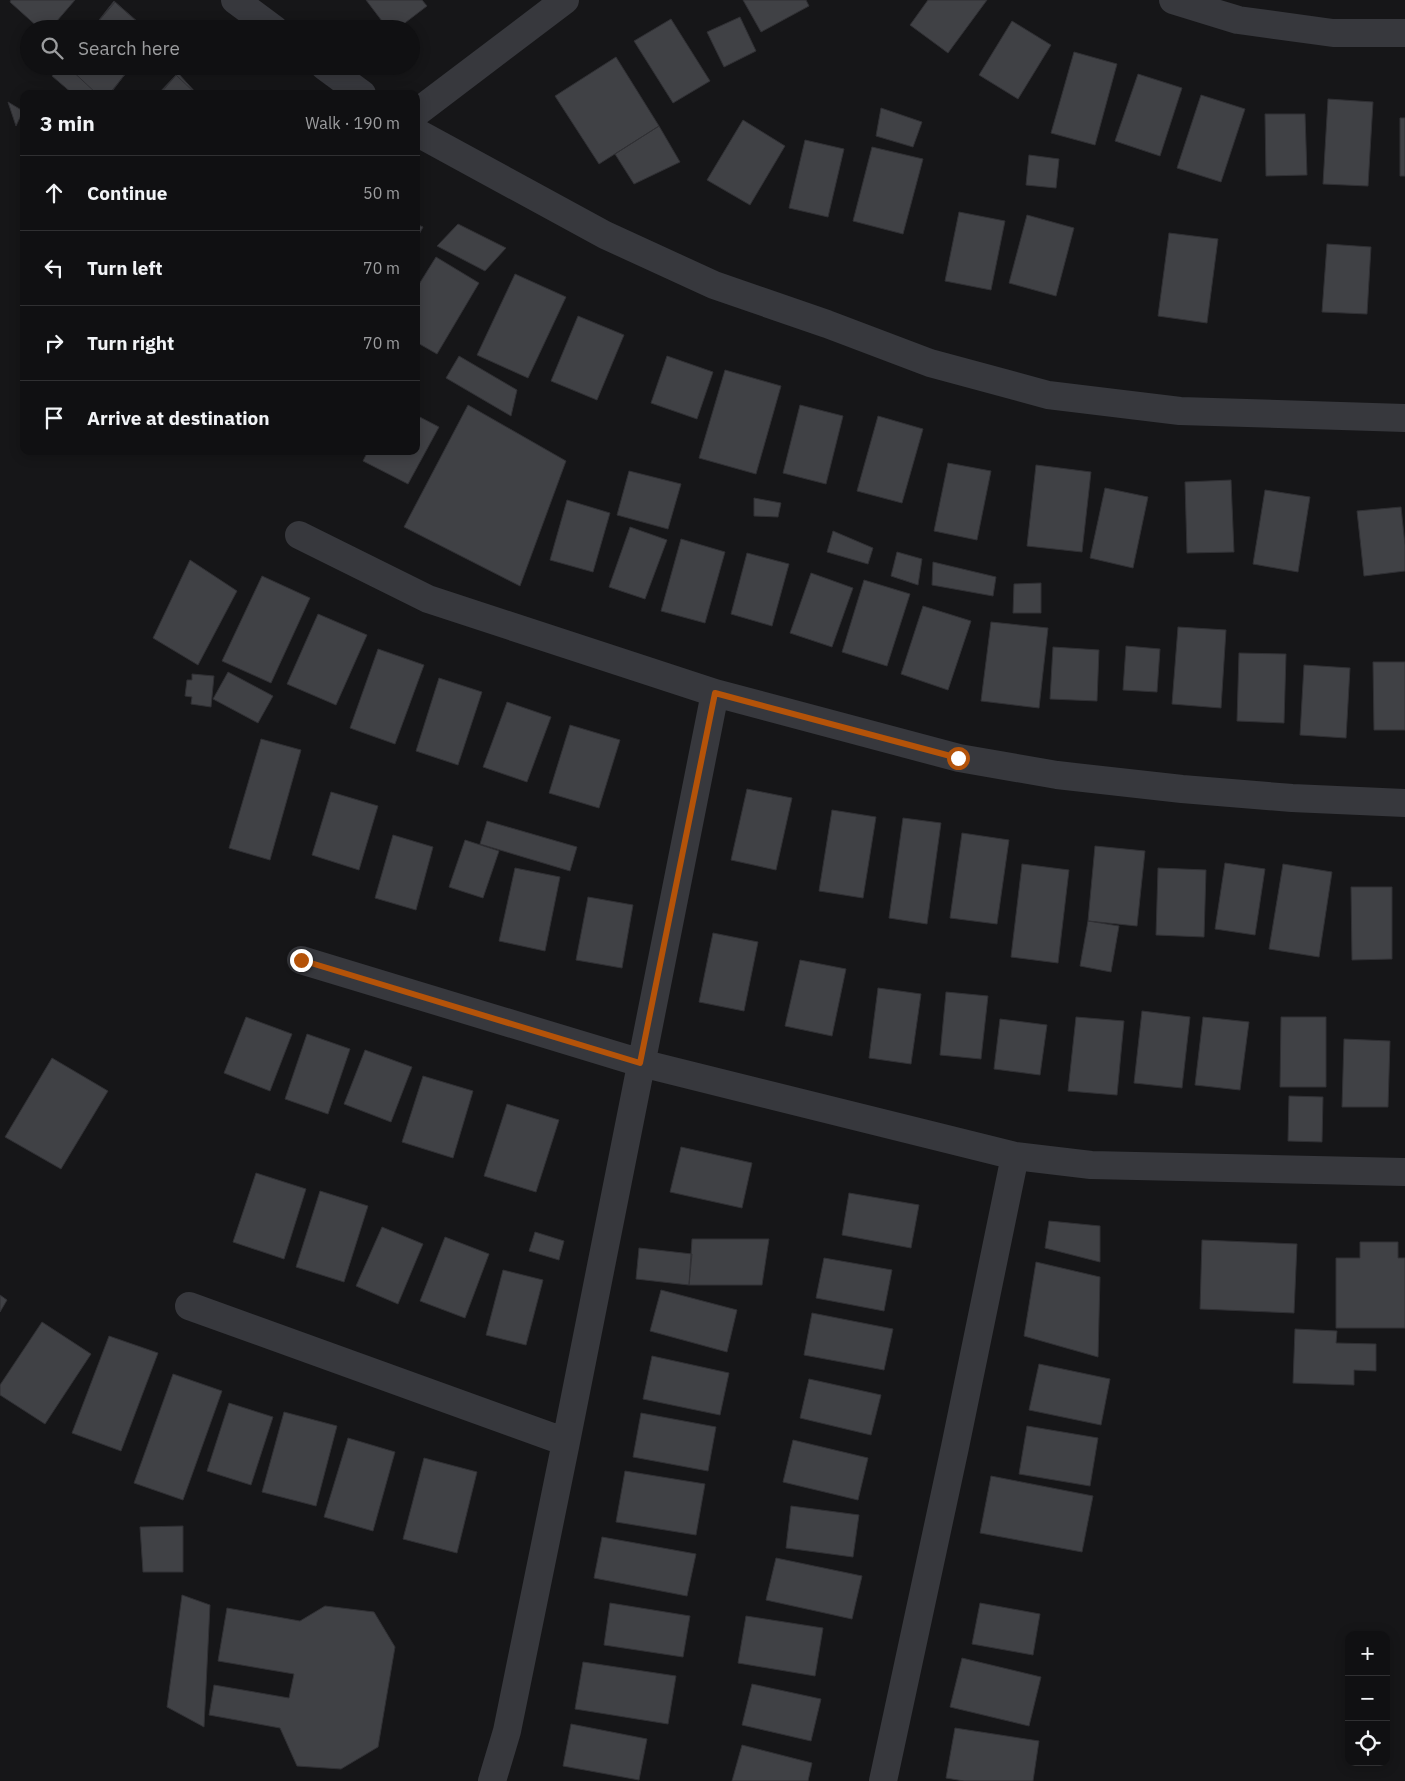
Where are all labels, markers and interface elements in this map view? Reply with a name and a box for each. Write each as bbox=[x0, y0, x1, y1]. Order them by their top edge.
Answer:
search box bbox=[20, 20, 420, 75]
icon: search bbox=[38, 34, 66, 62]
text: Search here bbox=[78, 36, 180, 60]
text: 3 min bbox=[40, 109, 95, 137]
text: Walk · 190 m bbox=[305, 113, 400, 133]
icon: ahead bbox=[40, 179, 68, 207]
text: Continue bbox=[87, 181, 167, 205]
text: 50 m bbox=[363, 183, 400, 203]
icon: left bbox=[40, 254, 68, 282]
text: Turn left bbox=[87, 256, 163, 280]
text: 70 m bbox=[363, 258, 400, 278]
icon: right bbox=[40, 329, 68, 357]
text: Turn right bbox=[87, 331, 174, 355]
text: 70 m bbox=[363, 333, 400, 353]
icon: arrive bbox=[40, 404, 68, 432]
text: Arrive at destination bbox=[87, 406, 270, 430]
route start bbox=[947, 747, 970, 770]
route end bbox=[290, 949, 313, 972]
map controls bbox=[1345, 1631, 1390, 1766]
button: + bbox=[1345, 1631, 1390, 1676]
button: − bbox=[1345, 1676, 1390, 1721]
button: locate bbox=[1345, 1721, 1390, 1766]

